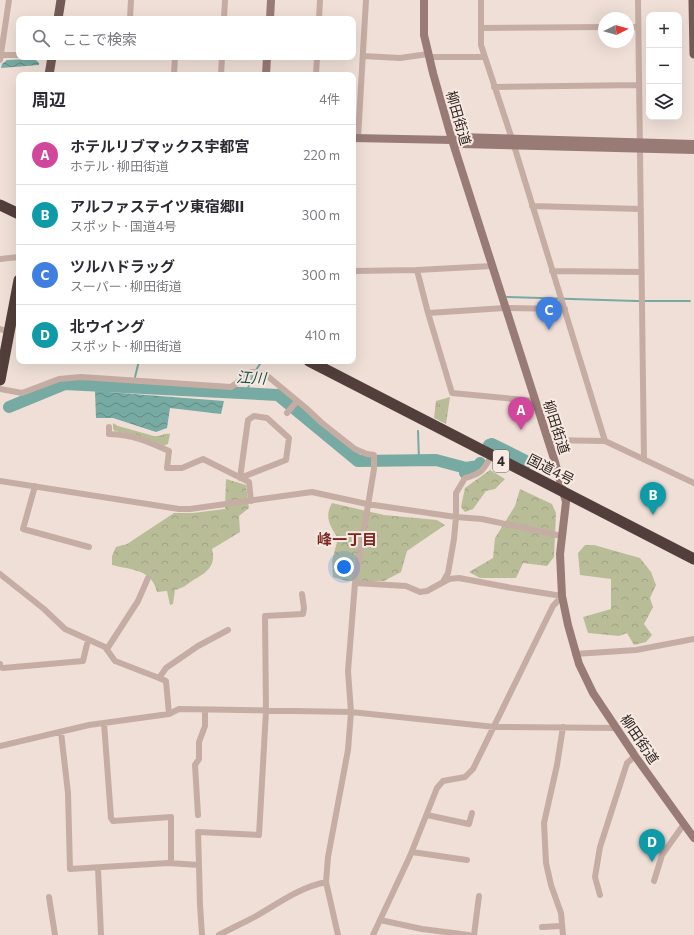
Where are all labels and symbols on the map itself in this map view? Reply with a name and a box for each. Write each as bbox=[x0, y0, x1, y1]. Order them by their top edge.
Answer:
north arrow bbox=[598, 12, 634, 48]
street label: 柳田街道 bbox=[443, 89, 475, 147]
pin: C bbox=[536, 297, 562, 330]
water label: 江川 bbox=[236, 367, 268, 387]
pin: A bbox=[508, 397, 534, 430]
street label: 柳田街道 bbox=[540, 398, 574, 456]
road number: 4 bbox=[493, 450, 509, 472]
street label: 国道4号 bbox=[525, 450, 577, 488]
pin: B bbox=[640, 482, 666, 515]
district label: 峰一丁目 bbox=[317, 530, 377, 548]
your location bbox=[334, 557, 354, 577]
street label: 柳田街道 bbox=[617, 711, 663, 767]
pin: D bbox=[639, 829, 665, 862]

